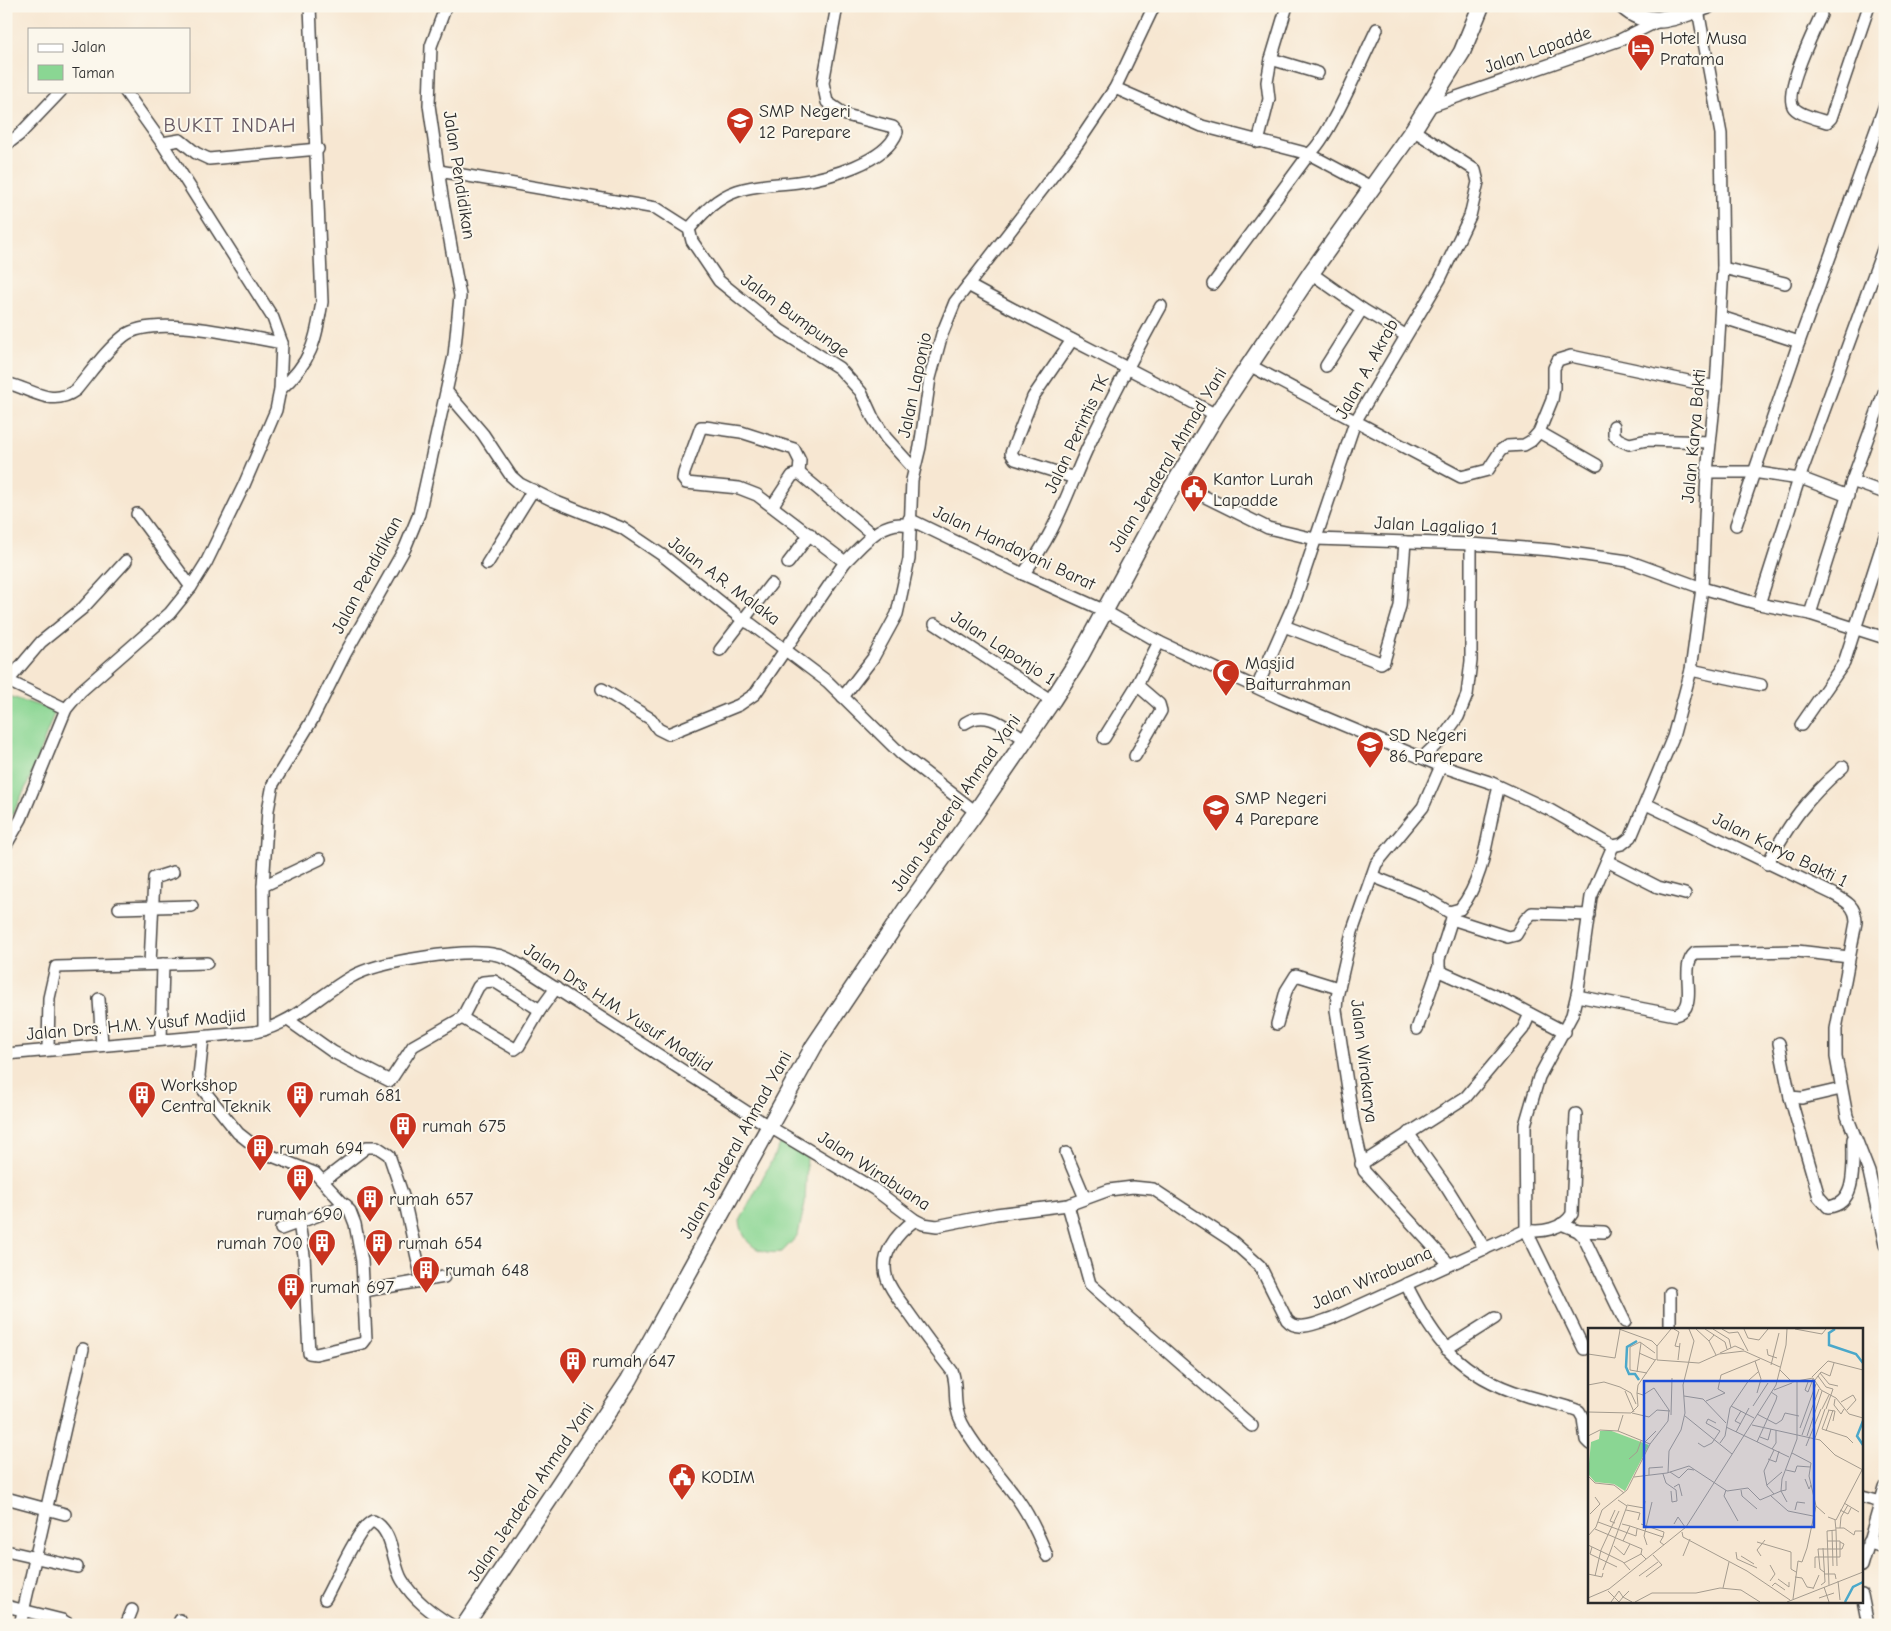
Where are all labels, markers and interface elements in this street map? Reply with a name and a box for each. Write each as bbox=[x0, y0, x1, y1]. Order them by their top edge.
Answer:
street label: Jalan Lapadde bbox=[1482, 22, 1594, 78]
legend bbox=[28, 28, 190, 92]
place label: Hotel Musa Pratama bbox=[1660, 28, 1747, 70]
hotel icon: Hotel Musa Pratama bbox=[1626, 33, 1656, 72]
text: Jalan bbox=[72, 38, 106, 56]
text: Taman bbox=[72, 64, 115, 82]
place label: SMP Negeri 12 Parepare bbox=[759, 101, 851, 143]
school or university icon: SMP Negeri 12 Parepare bbox=[725, 106, 755, 145]
street label: Jalan Pendidikan bbox=[438, 109, 480, 241]
district label: BUKIT INDAH bbox=[163, 114, 297, 137]
street label: Jalan Bumpunge bbox=[737, 270, 853, 362]
street label: Jalan A. Akrab bbox=[1331, 315, 1403, 423]
street label: Jalan Laponjo bbox=[894, 330, 936, 440]
street label: Jalan Jenderal Ahmad Yani bbox=[1105, 364, 1231, 556]
street label: Jalan Karya Bakti bbox=[1678, 368, 1710, 504]
street label: Jalan Perintis TK bbox=[1040, 371, 1114, 497]
place label: Kantor Lurah Lapadde bbox=[1213, 469, 1313, 511]
public building icon: Kantor Lurah Lapadde bbox=[1179, 474, 1209, 513]
street label: Jalan Handayani Barat bbox=[930, 501, 1099, 595]
street label: Jalan Lagaligo 1 bbox=[1374, 512, 1498, 540]
street label: Jalan Pendidikan bbox=[327, 513, 407, 637]
street label: Jalan A.R. Malaka bbox=[664, 532, 784, 630]
street label: Jalan Laponjo 1 bbox=[947, 606, 1059, 690]
place label: Masjid Baiturrahman bbox=[1245, 653, 1351, 695]
mosque icon: Masjid Baiturrahman bbox=[1211, 658, 1241, 697]
street label: Jalan Jenderal Ahmad Yani bbox=[887, 710, 1025, 896]
place label: SD Negeri 86 Parepare bbox=[1389, 725, 1483, 767]
school or university icon: SD Negeri 86 Parepare bbox=[1355, 730, 1385, 769]
place label: SMP Negeri 4 Parepare bbox=[1235, 788, 1327, 830]
school or university icon: SMP Negeri 4 Parepare bbox=[1201, 793, 1231, 832]
street label: Jalan Karya Bakti 1 bbox=[1709, 808, 1851, 892]
street label: Jalan Drs. H.M. Yusuf Madjid bbox=[520, 939, 716, 1077]
street label: Jalan Wirakarya bbox=[1346, 998, 1382, 1124]
street label: Jalan Drs. H.M. Yusuf Madjid bbox=[25, 1005, 247, 1045]
street label: Jalan Jenderal Ahmad Yani bbox=[676, 1048, 796, 1242]
place label: Workshop Central Teknik bbox=[161, 1075, 271, 1117]
building icon: Workshop Central Teknik bbox=[127, 1080, 157, 1119]
building icon: rumah 681 bbox=[285, 1080, 315, 1119]
place label: rumah 681 bbox=[319, 1085, 401, 1106]
building icon: rumah 675 bbox=[388, 1111, 418, 1150]
place label: rumah 675 bbox=[422, 1116, 506, 1137]
street label: Jalan Wirabuana bbox=[814, 1127, 934, 1215]
building icon: rumah 694 bbox=[245, 1133, 275, 1172]
place label: rumah 694 bbox=[279, 1138, 363, 1159]
building icon: rumah 690 bbox=[285, 1163, 315, 1202]
building icon: rumah 657 bbox=[355, 1184, 385, 1223]
place label: rumah 657 bbox=[389, 1189, 474, 1210]
place label: rumah 690 bbox=[257, 1204, 343, 1225]
building icon: rumah 700 bbox=[307, 1228, 337, 1267]
building icon: rumah 654 bbox=[364, 1228, 394, 1267]
place label: rumah 700 bbox=[216, 1233, 303, 1254]
place label: rumah 654 bbox=[398, 1233, 482, 1254]
street label: Jalan Wirabuana bbox=[1308, 1242, 1436, 1314]
building icon: rumah 648 bbox=[411, 1255, 441, 1294]
place label: rumah 648 bbox=[445, 1260, 529, 1281]
building icon: rumah 697 bbox=[276, 1272, 306, 1311]
place label: rumah 697 bbox=[310, 1277, 394, 1298]
inset map bbox=[1588, 1328, 1864, 1604]
building icon: rumah 647 bbox=[558, 1346, 588, 1385]
place label: rumah 647 bbox=[592, 1351, 676, 1372]
street label: Jalan Jenderal Ahmad Yani bbox=[463, 1399, 599, 1585]
public building icon: KODIM bbox=[667, 1462, 697, 1501]
place label: KODIM bbox=[701, 1467, 755, 1488]

